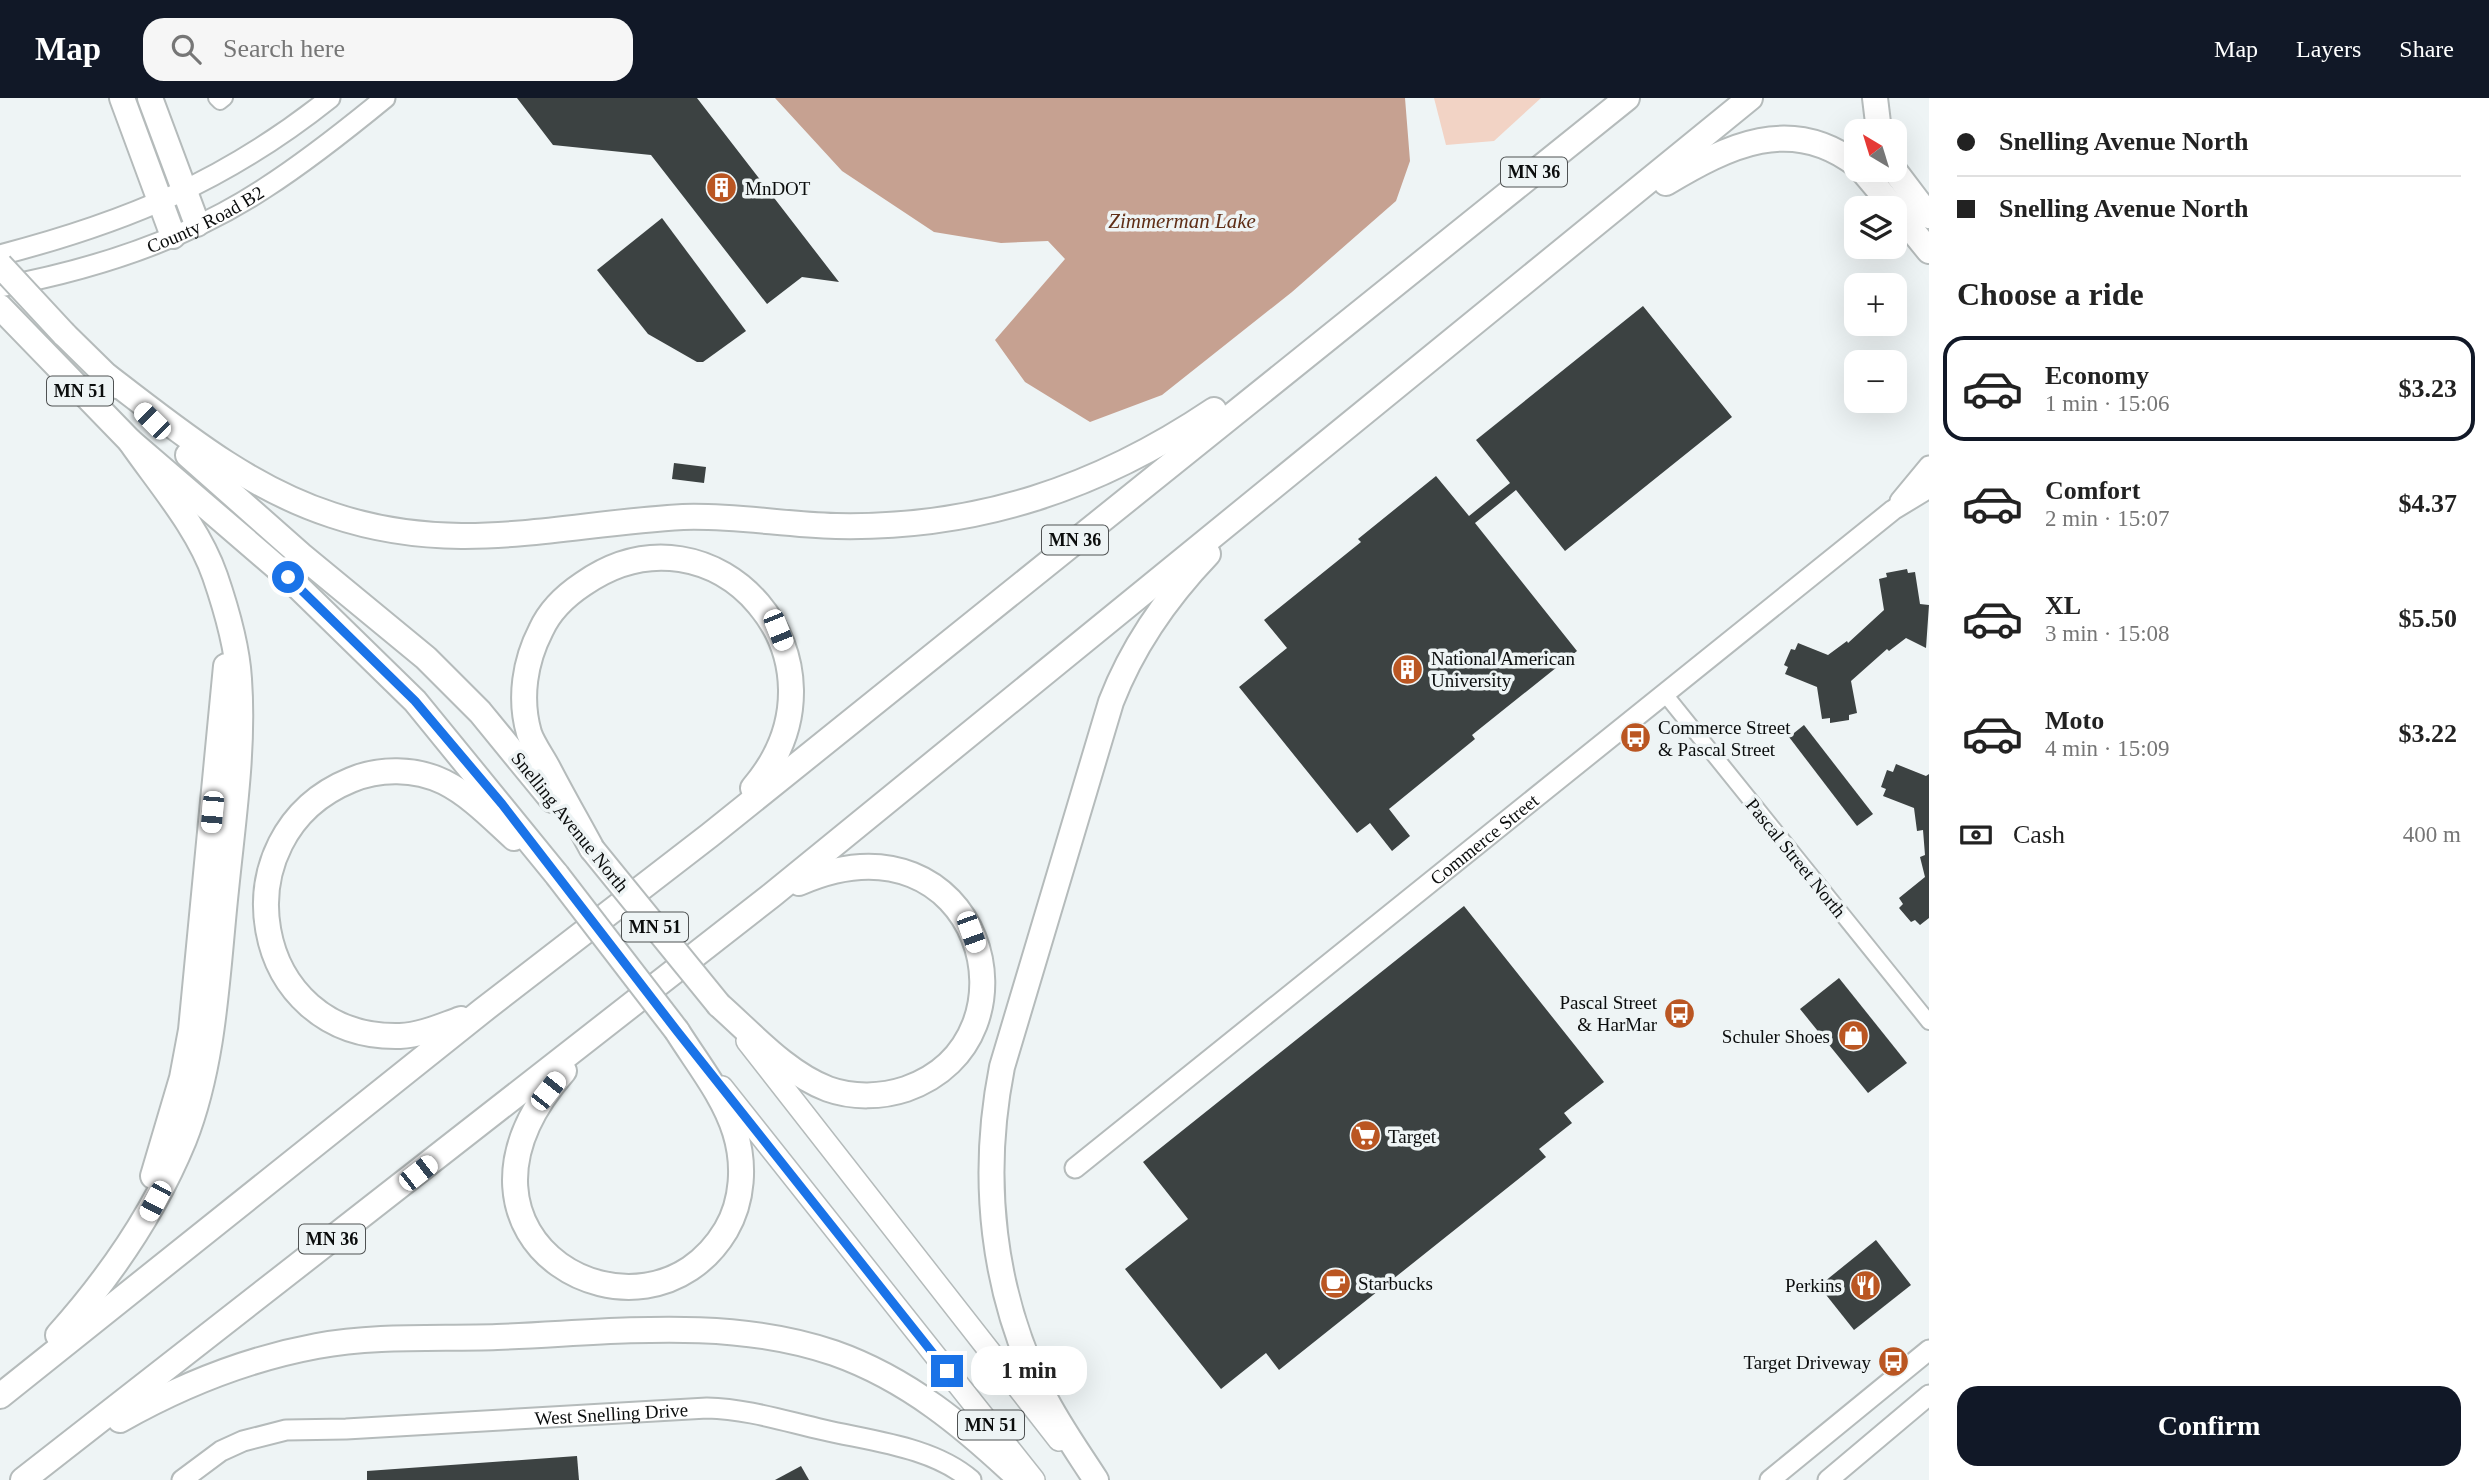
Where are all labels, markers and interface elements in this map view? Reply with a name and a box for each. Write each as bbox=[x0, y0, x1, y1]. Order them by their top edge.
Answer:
search box bbox=[143, 18, 633, 81]
icon: search bbox=[167, 30, 205, 68]
text: Map bbox=[35, 31, 101, 67]
text: Search here bbox=[223, 34, 345, 63]
text: Map bbox=[2214, 36, 2258, 62]
text: Layers bbox=[2296, 36, 2361, 62]
text: Share bbox=[2399, 36, 2454, 62]
north arrow bbox=[1844, 119, 1908, 182]
map controls bbox=[1844, 119, 1907, 413]
text: Snelling Avenue North bbox=[1999, 127, 2248, 156]
road number: MN 36 bbox=[1501, 158, 1567, 186]
building icon: MnDOT bbox=[705, 171, 739, 205]
place label: MnDOT bbox=[745, 178, 811, 199]
street label: County Road B2 bbox=[144, 181, 267, 257]
text: Snelling Avenue North bbox=[1999, 194, 2248, 223]
button: layers bbox=[1844, 196, 1907, 259]
water label: Zimmerman Lake bbox=[1108, 209, 1256, 233]
button: + bbox=[1844, 273, 1907, 336]
text: Choose a ride bbox=[1957, 276, 2144, 312]
button: − bbox=[1844, 350, 1907, 413]
icon: car bbox=[1961, 357, 2024, 420]
text: Economy bbox=[2045, 361, 2149, 390]
text: $3.23 bbox=[2399, 374, 2457, 403]
road number: MN 51 bbox=[47, 376, 113, 405]
text: 1 min · 15:06 bbox=[2045, 391, 2170, 416]
car bbox=[130, 399, 175, 443]
icon: car bbox=[1961, 472, 2024, 535]
text: Comfort bbox=[2045, 476, 2140, 505]
text: $4.37 bbox=[2399, 489, 2457, 518]
text: 2 min · 15:07 bbox=[2045, 506, 2170, 531]
road number: MN 36 bbox=[1042, 526, 1108, 555]
route start bbox=[272, 561, 304, 593]
icon: car bbox=[1961, 587, 2024, 650]
text: XL bbox=[2045, 591, 2081, 620]
text: $5.50 bbox=[2399, 604, 2457, 633]
car bbox=[761, 607, 796, 653]
text: 3 min · 15:08 bbox=[2045, 621, 2170, 646]
place label: National American University bbox=[1431, 648, 1576, 691]
building icon: National American University bbox=[1391, 652, 1425, 686]
icon: car bbox=[1961, 702, 2024, 765]
text: Moto bbox=[2045, 706, 2104, 735]
place label: Commerce Street & Pascal Street bbox=[1658, 717, 1791, 760]
text: $3.22 bbox=[2399, 719, 2457, 748]
bus stop icon: Commerce Street & Pascal Street bbox=[1618, 721, 1652, 755]
text: 4 min · 15:09 bbox=[2045, 736, 2170, 761]
street label: Snelling Avenue North bbox=[507, 748, 633, 897]
street label: Commerce Street bbox=[1426, 789, 1543, 889]
car bbox=[200, 790, 225, 834]
street label: Pascal Street North bbox=[1742, 794, 1851, 922]
icon: cash bbox=[1957, 816, 1995, 854]
text: Cash bbox=[2013, 820, 2065, 849]
text: 400 m bbox=[2403, 822, 2461, 847]
car bbox=[954, 909, 989, 955]
road number: MN 51 bbox=[622, 912, 688, 942]
place label: Pascal Street & HarMar bbox=[1559, 992, 1658, 1035]
bus stop icon: Pascal Street & HarMar bbox=[1663, 996, 1697, 1030]
shop icon: Schuler Shoes bbox=[1836, 1019, 1870, 1053]
place label: Schuler Shoes bbox=[1722, 1026, 1830, 1047]
car bbox=[527, 1068, 570, 1114]
supermarket icon: Target bbox=[1348, 1119, 1382, 1153]
place label: Target bbox=[1388, 1126, 1437, 1147]
car bbox=[395, 1152, 442, 1194]
car bbox=[136, 1178, 175, 1224]
road number: MN 36 bbox=[299, 1224, 365, 1254]
cafe icon: Starbucks bbox=[1318, 1266, 1352, 1300]
restaurant icon: Perkins bbox=[1848, 1268, 1882, 1302]
place label: Starbucks bbox=[1358, 1273, 1433, 1294]
place label: Perkins bbox=[1785, 1275, 1842, 1296]
bus stop icon: Target Driveway bbox=[1877, 1345, 1911, 1379]
callout: 1 min bbox=[972, 1346, 1087, 1396]
place label: Target Driveway bbox=[1743, 1352, 1871, 1373]
route end bbox=[931, 1355, 963, 1387]
text: 1 min bbox=[1001, 1358, 1057, 1383]
button: Confirm bbox=[1957, 1386, 2461, 1466]
street label: West Snelling Drive bbox=[534, 1399, 689, 1429]
road number: MN 51 bbox=[958, 1410, 1024, 1440]

